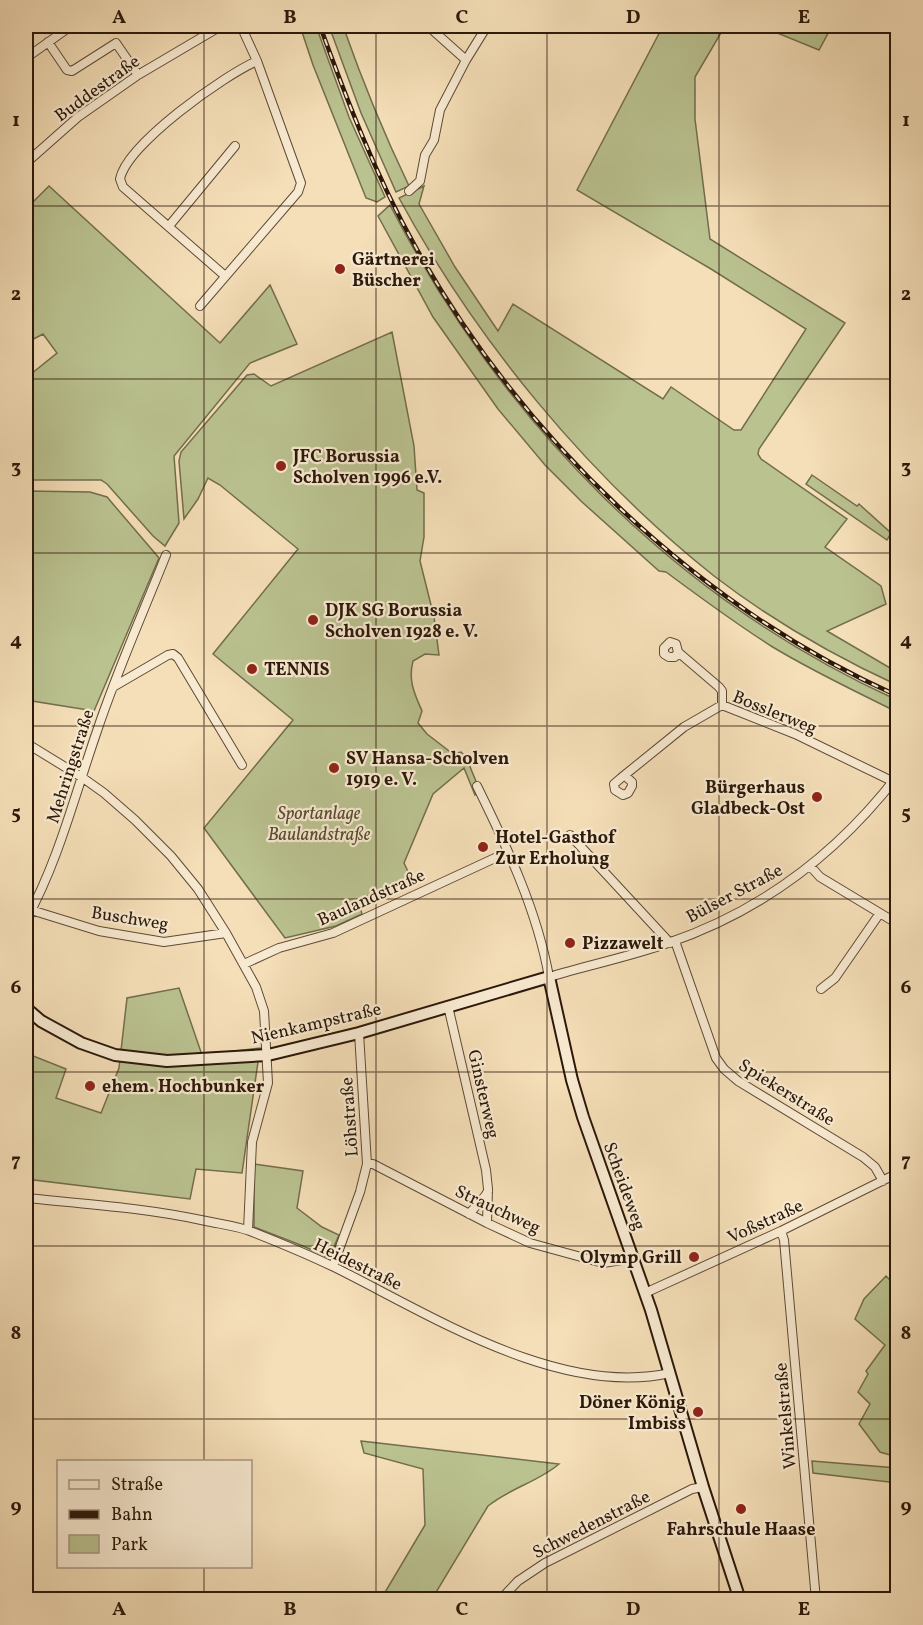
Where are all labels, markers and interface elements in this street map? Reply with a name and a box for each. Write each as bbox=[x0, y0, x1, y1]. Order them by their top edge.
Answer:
text: A bbox=[112, 4, 126, 32]
text: B bbox=[283, 4, 297, 32]
text: C bbox=[456, 4, 469, 32]
text: D bbox=[626, 4, 640, 32]
text: E bbox=[798, 4, 810, 32]
street label: Buddestraße bbox=[50, 50, 146, 129]
text: 1 bbox=[12, 107, 20, 135]
text: 1 bbox=[902, 107, 910, 135]
place label: Gärtnerei Büscher bbox=[352, 248, 435, 294]
marker: Gärtnerei Büscher bbox=[333, 262, 347, 276]
text: 2 bbox=[11, 281, 21, 309]
text: 2 bbox=[901, 281, 911, 309]
place label: JFC Borussia Scholven 1996 e.V. bbox=[292, 445, 442, 491]
text: 3 bbox=[11, 454, 21, 482]
text: 3 bbox=[901, 454, 911, 482]
marker: JFC Borussia Scholven 1996 e.V. bbox=[274, 459, 288, 473]
place label: DJK SG Borussia Scholven 1928 e. V. bbox=[325, 599, 478, 645]
marker: DJK SG Borussia Scholven 1928 e. V. bbox=[306, 613, 320, 627]
text: 4 bbox=[10, 627, 22, 655]
text: 4 bbox=[900, 627, 912, 655]
place label: TENNIS bbox=[264, 658, 330, 683]
marker: TENNIS bbox=[245, 662, 259, 676]
street label: Bosslerweg bbox=[728, 685, 820, 742]
street label: Mehringstraße bbox=[41, 706, 102, 827]
place label: SV Hansa-Scholven 1919 e. V. bbox=[346, 747, 510, 793]
marker: SV Hansa-Scholven 1919 e. V. bbox=[327, 761, 341, 775]
place label: Bürgerhaus Gladbeck-Ost bbox=[691, 776, 805, 822]
marker: Bürgerhaus Gladbeck-Ost bbox=[810, 790, 824, 804]
text: 5 bbox=[11, 800, 21, 828]
text: 5 bbox=[901, 800, 911, 828]
park label: Sportanlage Baulandstraße bbox=[268, 802, 371, 848]
place label: Hotel-Gasthof Zur Erholung bbox=[495, 826, 617, 872]
marker: Hotel-Gasthof Zur Erholung bbox=[476, 840, 490, 854]
street label: Bülser Straße bbox=[682, 858, 787, 930]
street label: Baulandstraße bbox=[314, 863, 429, 933]
street label: Buschweg bbox=[89, 901, 170, 938]
place label: Pizzawelt bbox=[582, 932, 664, 957]
marker: Pizzawelt bbox=[563, 936, 577, 950]
text: 6 bbox=[11, 974, 22, 1002]
text: 6 bbox=[901, 974, 912, 1002]
street label: Nienkampstraße bbox=[249, 997, 384, 1052]
street label: Ginsterweg bbox=[460, 1047, 505, 1141]
street label: Spiekerstraße bbox=[733, 1054, 839, 1133]
place label: ehem. Hochbunker bbox=[102, 1075, 265, 1100]
street label: Löhstraße bbox=[335, 1076, 366, 1158]
marker: ehem. Hochbunker bbox=[83, 1079, 97, 1093]
street label: Scheideweg bbox=[596, 1139, 651, 1234]
text: 7 bbox=[11, 1147, 21, 1175]
text: 7 bbox=[901, 1147, 911, 1175]
street label: Strauchweg bbox=[450, 1180, 544, 1241]
street label: Voßstraße bbox=[724, 1194, 808, 1251]
street label: Heidestraße bbox=[309, 1233, 406, 1298]
place label: Olymp Grill bbox=[580, 1246, 682, 1271]
marker: Olymp Grill bbox=[687, 1250, 701, 1264]
text: 8 bbox=[11, 1320, 21, 1348]
text: 8 bbox=[901, 1320, 911, 1348]
street label: Winkelstraße bbox=[769, 1361, 804, 1470]
place label: Döner König Imbiss bbox=[579, 1391, 686, 1437]
marker: Döner König Imbiss bbox=[691, 1405, 705, 1419]
legend bbox=[57, 1460, 252, 1568]
text: Straße bbox=[111, 1473, 163, 1498]
street label: Schwedenstraße bbox=[529, 1485, 655, 1566]
text: 9 bbox=[10, 1493, 22, 1521]
text: 9 bbox=[900, 1493, 912, 1521]
marker: Fahrschule Haase bbox=[734, 1502, 748, 1516]
text: Bahn bbox=[111, 1503, 153, 1528]
place label: Fahrschule Haase bbox=[667, 1518, 815, 1543]
text: Park bbox=[111, 1533, 148, 1558]
text: A bbox=[112, 1596, 126, 1624]
text: B bbox=[283, 1596, 297, 1624]
text: C bbox=[456, 1596, 469, 1624]
text: D bbox=[626, 1596, 640, 1624]
text: E bbox=[798, 1596, 810, 1624]

